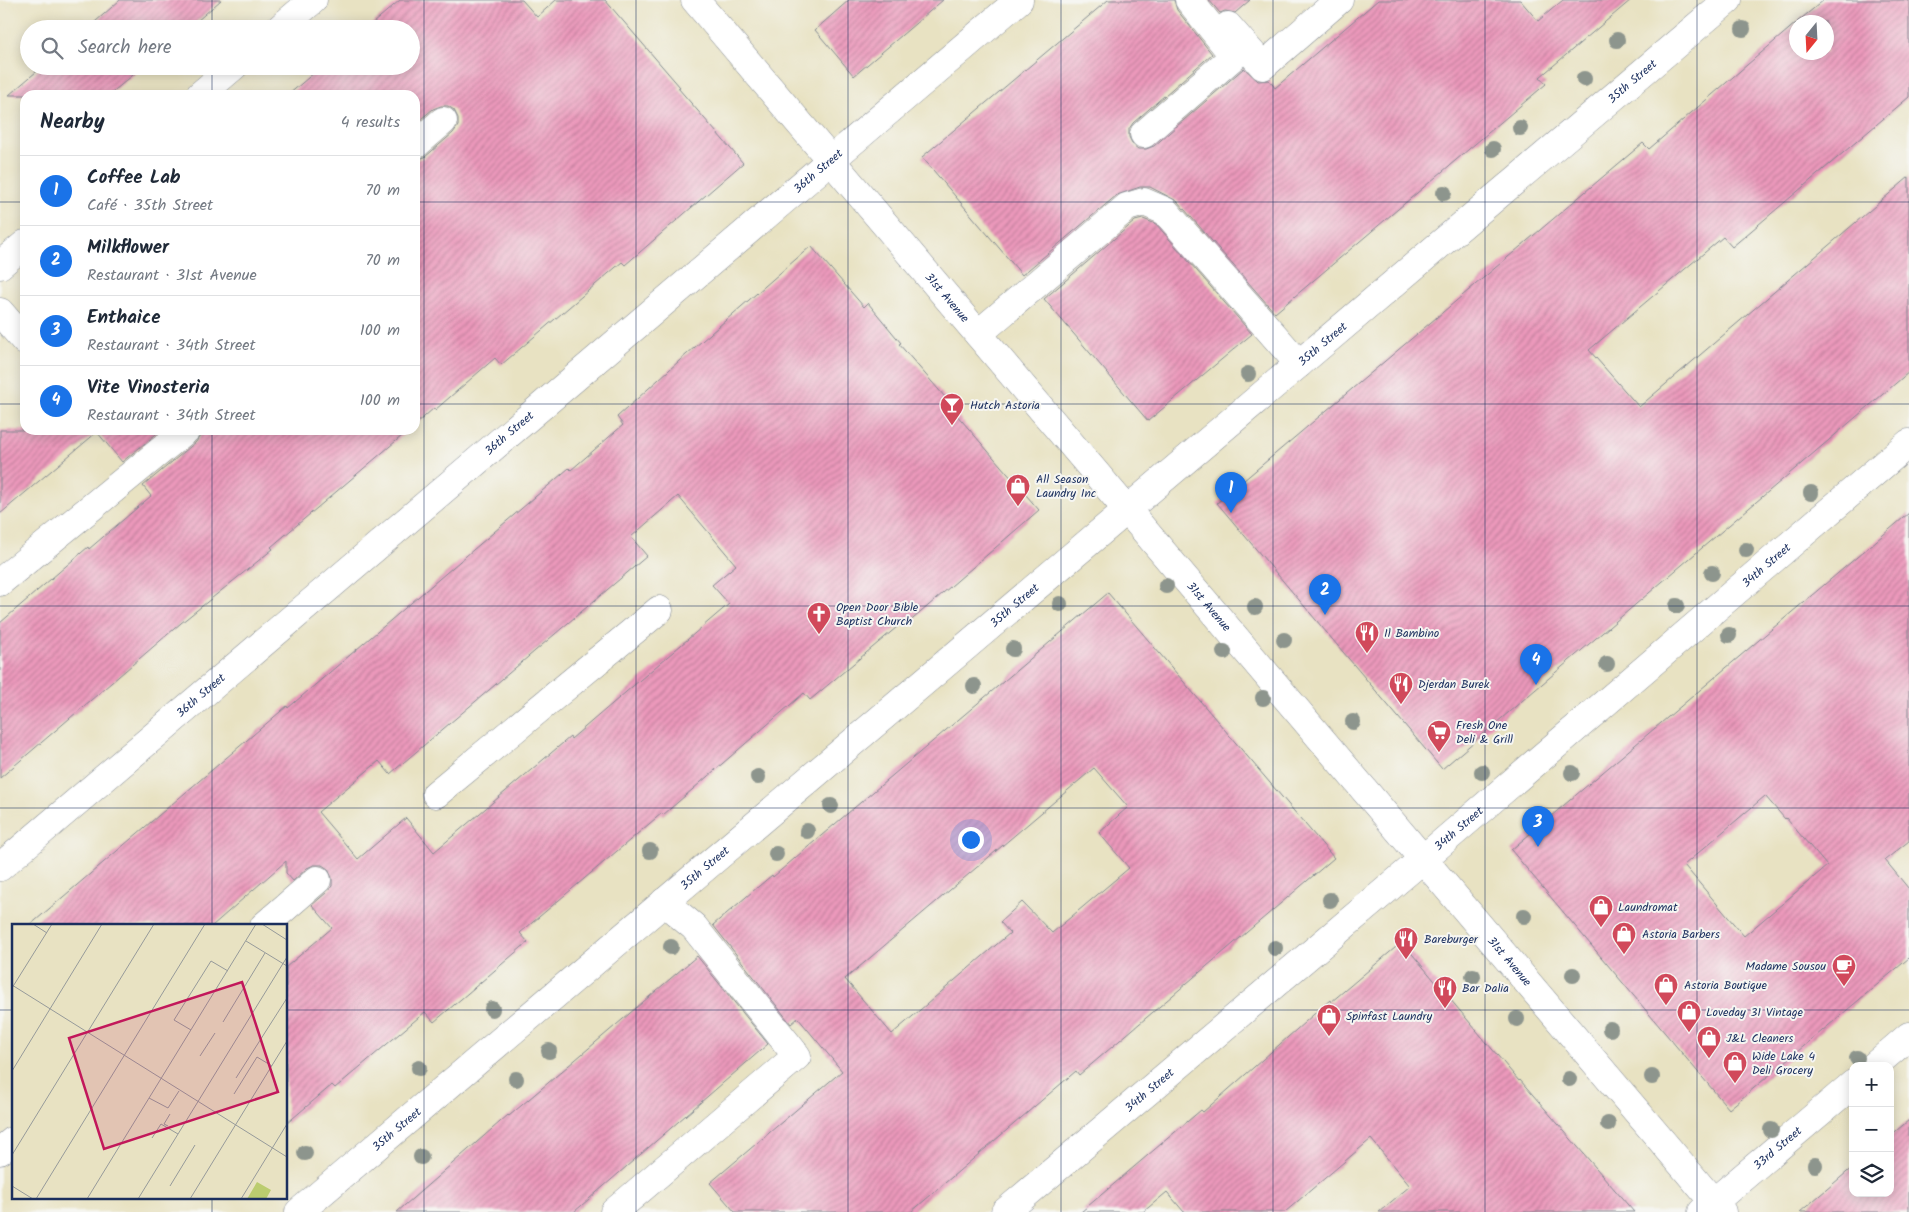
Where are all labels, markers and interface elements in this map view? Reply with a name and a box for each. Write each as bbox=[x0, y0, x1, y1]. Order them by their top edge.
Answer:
north arrow bbox=[1789, 15, 1834, 60]
search box bbox=[20, 20, 420, 75]
text: Search here bbox=[78, 33, 172, 63]
icon: search bbox=[38, 34, 66, 62]
street label: 35th Street bbox=[1604, 55, 1662, 108]
text: Nearby bbox=[40, 106, 105, 139]
text: 4 results bbox=[341, 110, 400, 135]
street label: 36th Street bbox=[789, 144, 848, 198]
text: Coffee Lab bbox=[87, 163, 181, 193]
text: 1 bbox=[54, 178, 58, 203]
text: 70 m bbox=[365, 178, 400, 203]
text: Café · 35th Street bbox=[87, 193, 213, 218]
text: Milkflower bbox=[87, 233, 169, 263]
text: 2 bbox=[51, 248, 61, 273]
text: 70 m bbox=[365, 248, 400, 273]
text: Restaurant · 31st Avenue bbox=[87, 263, 257, 288]
street label: 31st Avenue bbox=[920, 269, 974, 328]
text: Enthaice bbox=[87, 303, 160, 333]
text: 3 bbox=[52, 318, 60, 343]
text: 100 m bbox=[360, 318, 400, 343]
street label: 35th Street bbox=[1294, 318, 1352, 371]
text: Restaurant · 34th Street bbox=[87, 333, 256, 358]
text: Vite Vinosteria bbox=[87, 373, 210, 403]
text: 4 bbox=[52, 388, 60, 413]
text: 100 m bbox=[360, 388, 400, 413]
bar icon: Hutch Astoria bbox=[939, 392, 965, 426]
place label: Hutch Astoria bbox=[970, 396, 1040, 415]
text: Restaurant · 34th Street bbox=[87, 403, 256, 428]
street label: 36th Street bbox=[480, 407, 539, 460]
place label: All Season Laundry Inc bbox=[1036, 470, 1096, 503]
pin: 1 bbox=[1215, 472, 1247, 513]
shop icon: All Season Laundry Inc bbox=[1005, 473, 1031, 507]
street label: 34th Street bbox=[1738, 539, 1796, 592]
pin: 2 bbox=[1309, 574, 1341, 615]
street label: 31st Avenue bbox=[1182, 578, 1236, 637]
street label: 35th Street bbox=[986, 579, 1044, 632]
place label: Open Door Bible Baptist Church bbox=[836, 598, 919, 631]
church icon: Open Door Bible Baptist Church bbox=[806, 601, 832, 635]
restaurant icon: Il Bambino bbox=[1354, 620, 1380, 654]
place label: Il Bambino bbox=[1384, 624, 1439, 643]
pin: 4 bbox=[1520, 644, 1552, 685]
street label: 36th Street bbox=[172, 669, 230, 722]
restaurant icon: Djerdan Burek bbox=[1388, 671, 1414, 705]
place label: Djerdan Burek bbox=[1418, 675, 1490, 694]
place label: Fresh One Deli & Grill bbox=[1456, 716, 1513, 749]
supermarket icon: Fresh One Deli & Grill bbox=[1426, 719, 1452, 753]
street label: 34th Street bbox=[1430, 802, 1488, 856]
pin: 3 bbox=[1522, 806, 1554, 847]
your location bbox=[958, 827, 984, 853]
street label: 35th Street bbox=[676, 841, 734, 895]
shop icon: Laundromat bbox=[1588, 894, 1614, 928]
place label: Laundromat bbox=[1618, 898, 1678, 917]
shop icon: Astoria Barbers bbox=[1611, 921, 1637, 955]
inset map bbox=[12, 924, 288, 1200]
place label: Astoria Barbers bbox=[1642, 925, 1720, 944]
restaurant icon: Bareburger bbox=[1393, 926, 1419, 960]
place label: Bareburger bbox=[1424, 930, 1479, 949]
street label: 31st Avenue bbox=[1482, 932, 1536, 991]
cafe icon: Madame Sousou bbox=[1831, 953, 1857, 987]
place label: Madame Sousou bbox=[1746, 957, 1826, 976]
shop icon: Astoria Boutique bbox=[1653, 972, 1679, 1006]
restaurant icon: Bar Dalia bbox=[1432, 975, 1458, 1009]
place label: Astoria Boutique bbox=[1684, 976, 1768, 995]
place label: Bar Dalia bbox=[1462, 979, 1509, 998]
shop icon: Loveday 31 Vintage bbox=[1676, 999, 1702, 1033]
shop icon: Spinfast Laundry bbox=[1316, 1003, 1342, 1037]
place label: Loveday 31 Vintage bbox=[1706, 1003, 1804, 1022]
place label: Spinfast Laundry bbox=[1346, 1007, 1432, 1026]
shop icon: J&L Cleaners bbox=[1696, 1025, 1722, 1059]
place label: J&L Cleaners bbox=[1726, 1029, 1793, 1048]
place label: Wide Lake 4 Deli Grocery bbox=[1752, 1047, 1815, 1080]
shop icon: Wide Lake 4 Deli Grocery bbox=[1722, 1050, 1748, 1084]
map controls bbox=[1849, 1062, 1894, 1197]
button: + bbox=[1849, 1062, 1894, 1107]
street label: 34th Street bbox=[1121, 1064, 1179, 1117]
street label: 35th Street bbox=[368, 1103, 426, 1156]
button: − bbox=[1849, 1107, 1894, 1152]
street label: 33rd Street bbox=[1749, 1122, 1807, 1175]
button: layers bbox=[1849, 1152, 1894, 1197]

